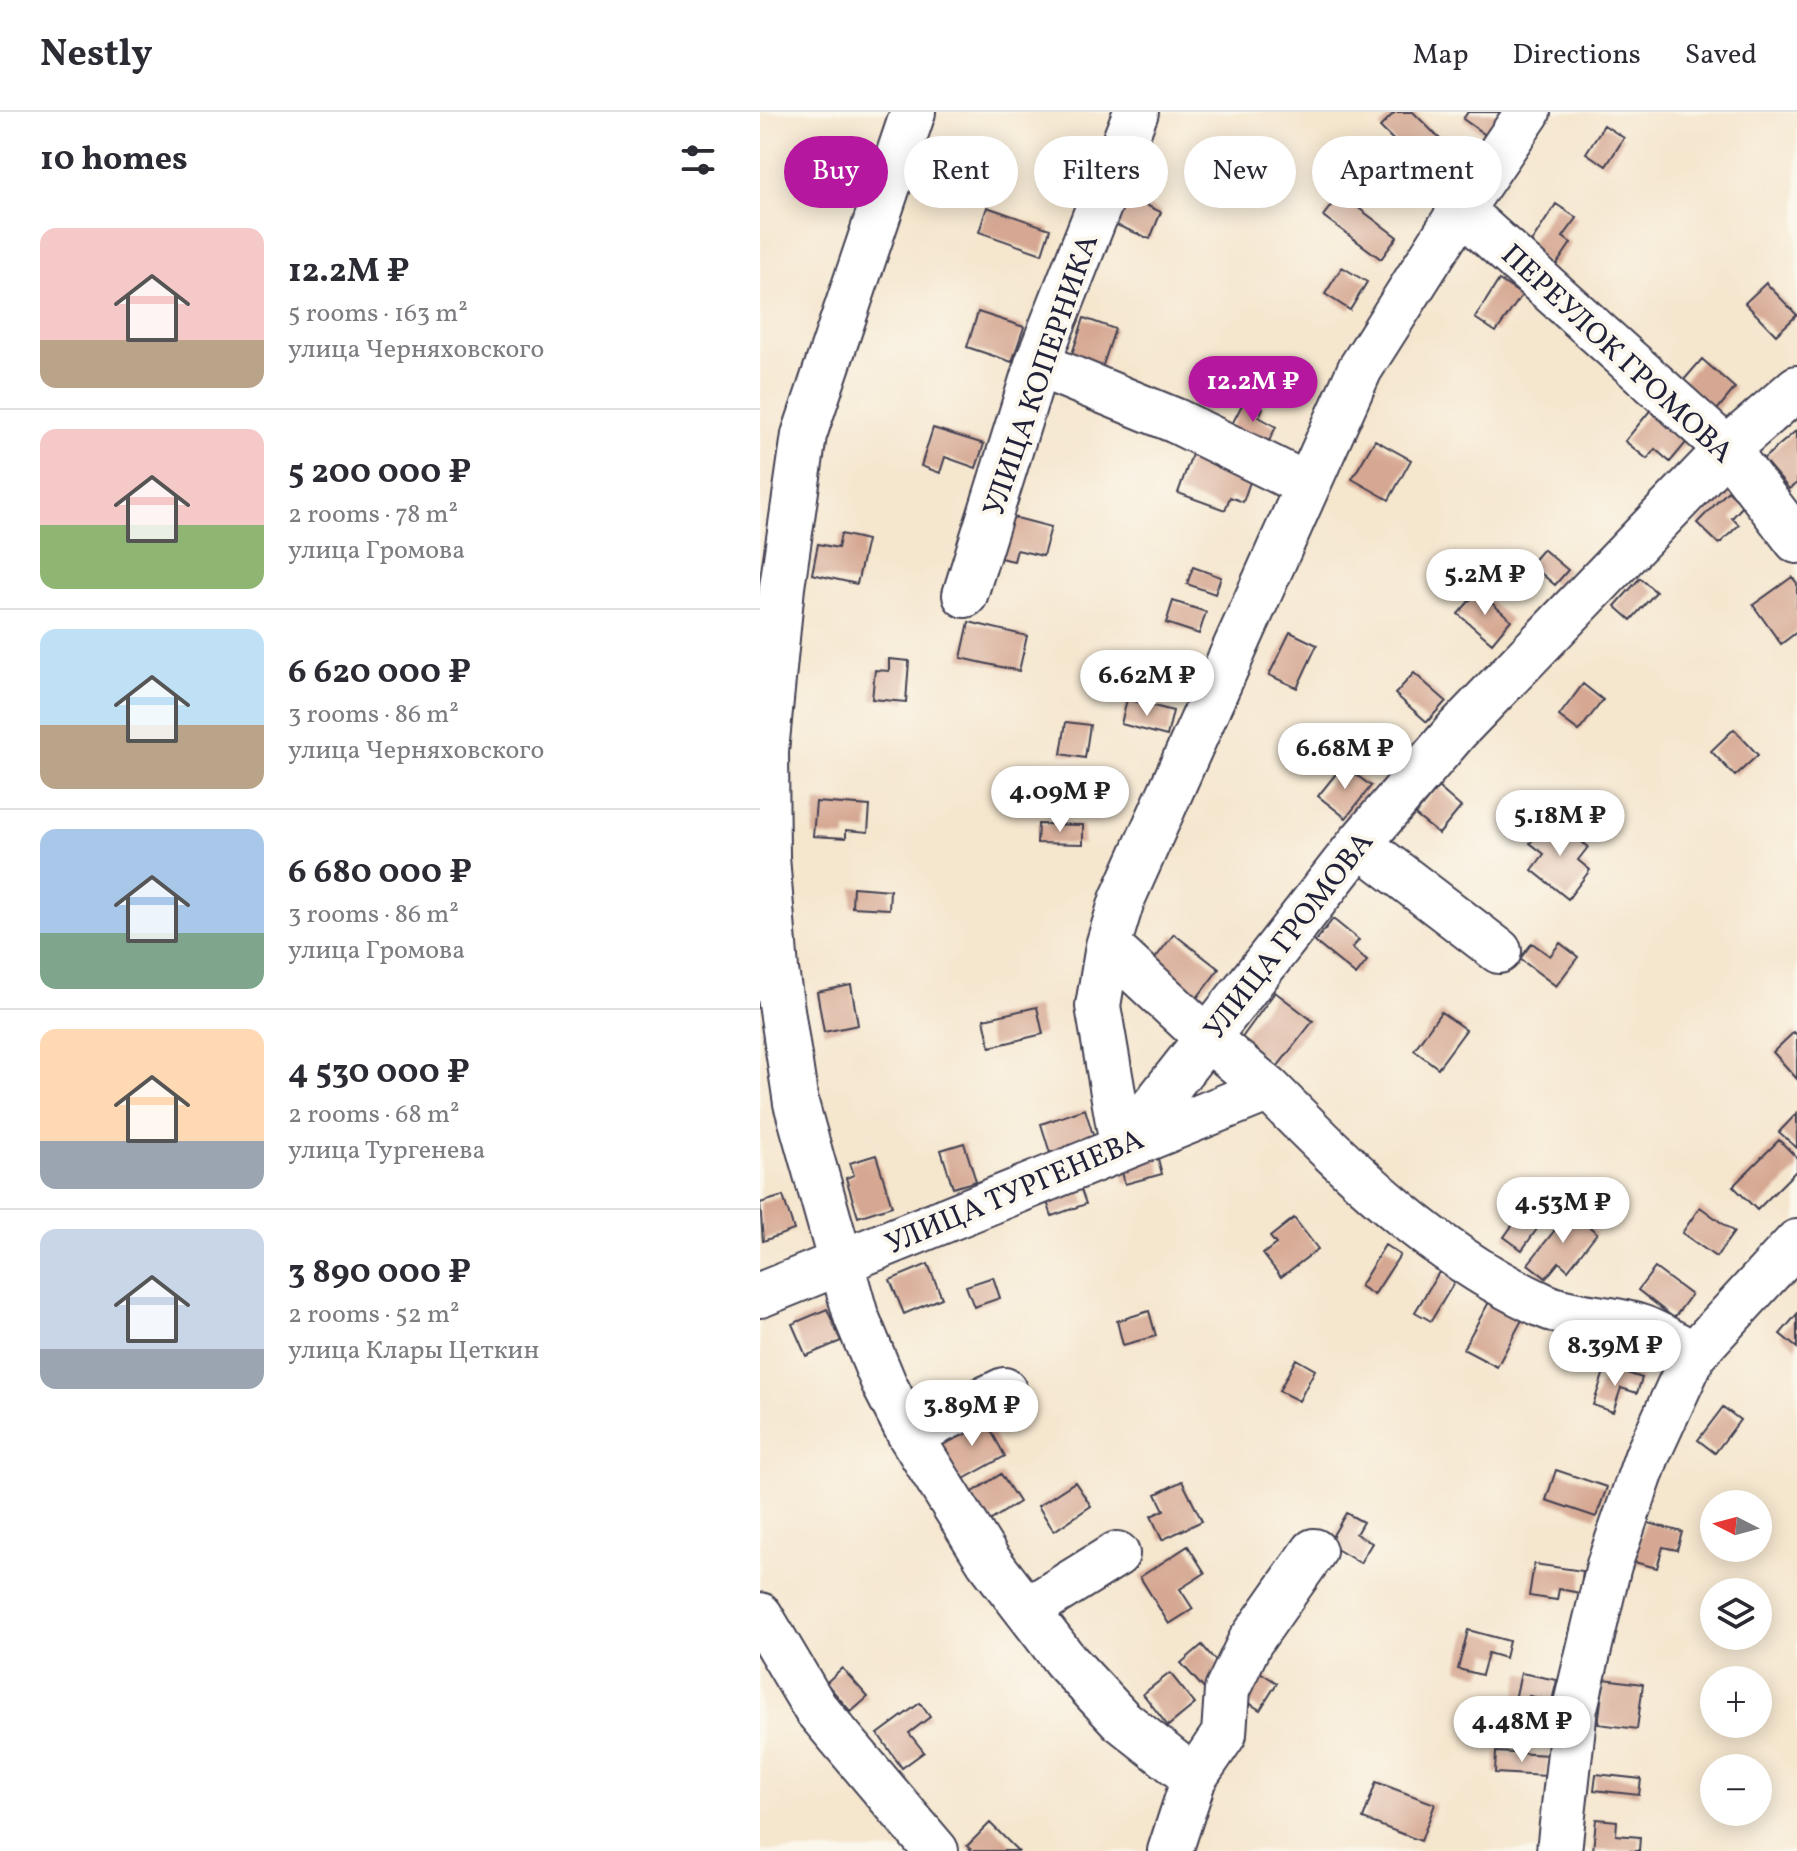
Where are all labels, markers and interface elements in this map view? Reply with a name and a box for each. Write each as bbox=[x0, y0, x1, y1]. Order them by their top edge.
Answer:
text: Nestly bbox=[40, 29, 153, 82]
text: Map bbox=[1413, 36, 1469, 75]
text: Directions bbox=[1513, 36, 1641, 75]
text: Saved bbox=[1685, 36, 1757, 75]
chip: Buy bbox=[784, 136, 888, 208]
chip: Rent bbox=[904, 136, 1018, 208]
chip: Filters bbox=[1034, 136, 1168, 208]
chip: New bbox=[1184, 136, 1296, 208]
chip: Apartment bbox=[1312, 136, 1502, 208]
text: 10 homes bbox=[40, 137, 188, 184]
icon: filters bbox=[676, 138, 720, 182]
street label: УЛИЦА КОПЕРНИКА bbox=[974, 229, 1110, 522]
street label: ПЕРЕУЛОК ГРОМОВА bbox=[1491, 235, 1742, 474]
text: 12.2M ₽ bbox=[288, 249, 410, 296]
icon: home bbox=[104, 260, 200, 356]
text: 5 rooms · 163 m² bbox=[288, 296, 468, 332]
text: улица Черняховского bbox=[288, 332, 544, 368]
pin: 12.2M ₽ bbox=[1179, 356, 1327, 424]
text: 12.2M ₽ bbox=[1206, 364, 1300, 400]
text: 5 200 000 ₽ bbox=[288, 450, 471, 497]
icon: home bbox=[104, 461, 200, 557]
text: 2 rooms · 78 m² bbox=[288, 497, 458, 533]
text: улица Громова bbox=[288, 533, 465, 569]
pin: 5.2M ₽ bbox=[1420, 549, 1550, 617]
text: 5.2M ₽ bbox=[1444, 557, 1526, 593]
text: 6 620 000 ₽ bbox=[288, 650, 471, 697]
pin: 6.62M ₽ bbox=[1073, 650, 1221, 718]
text: 6.62M ₽ bbox=[1098, 658, 1196, 694]
icon: home bbox=[104, 661, 200, 757]
text: 3 rooms · 86 m² bbox=[288, 697, 459, 733]
pin: 6.68M ₽ bbox=[1271, 723, 1419, 791]
text: 6.68M ₽ bbox=[1296, 731, 1394, 767]
text: улица Черняховского bbox=[288, 733, 544, 769]
pin: 4.09M ₽ bbox=[986, 766, 1134, 834]
text: 4.09M ₽ bbox=[1009, 774, 1111, 810]
pin: 5.18M ₽ bbox=[1486, 790, 1634, 858]
text: 5.18M ₽ bbox=[1514, 798, 1606, 834]
street label: УЛИЦА ГРОМОВА bbox=[1195, 823, 1384, 1049]
text: 6 680 000 ₽ bbox=[288, 850, 472, 897]
icon: home bbox=[104, 861, 200, 957]
text: 3 rooms · 86 m² bbox=[288, 897, 459, 933]
text: улица Громова bbox=[288, 933, 465, 969]
text: 4 530 000 ₽ bbox=[288, 1050, 470, 1097]
icon: home bbox=[104, 1061, 200, 1157]
text: 2 rooms · 68 m² bbox=[288, 1097, 460, 1133]
street label: УЛИЦА ТУРГЕНЕВА bbox=[879, 1119, 1150, 1266]
text: улица Тургенева bbox=[288, 1133, 485, 1169]
pin: 4.53M ₽ bbox=[1489, 1177, 1637, 1245]
text: 4.53M ₽ bbox=[1515, 1185, 1611, 1221]
text: 3 890 000 ₽ bbox=[288, 1250, 471, 1297]
icon: home bbox=[104, 1261, 200, 1357]
text: 2 rooms · 52 m² bbox=[288, 1297, 460, 1333]
pin: 8.39M ₽ bbox=[1541, 1320, 1689, 1388]
text: 8.39M ₽ bbox=[1567, 1328, 1663, 1364]
text: улица Клары Цеткин bbox=[288, 1333, 539, 1369]
pin: 3.89M ₽ bbox=[898, 1380, 1046, 1448]
text: 3.89M ₽ bbox=[923, 1388, 1021, 1424]
north arrow bbox=[1700, 1490, 1772, 1562]
map controls bbox=[1700, 1490, 1772, 1826]
button: layers bbox=[1700, 1578, 1772, 1650]
button: + bbox=[1700, 1666, 1772, 1738]
pin: 4.48M ₽ bbox=[1448, 1696, 1596, 1764]
text: 4.48M ₽ bbox=[1472, 1704, 1572, 1740]
button: − bbox=[1700, 1754, 1772, 1826]

